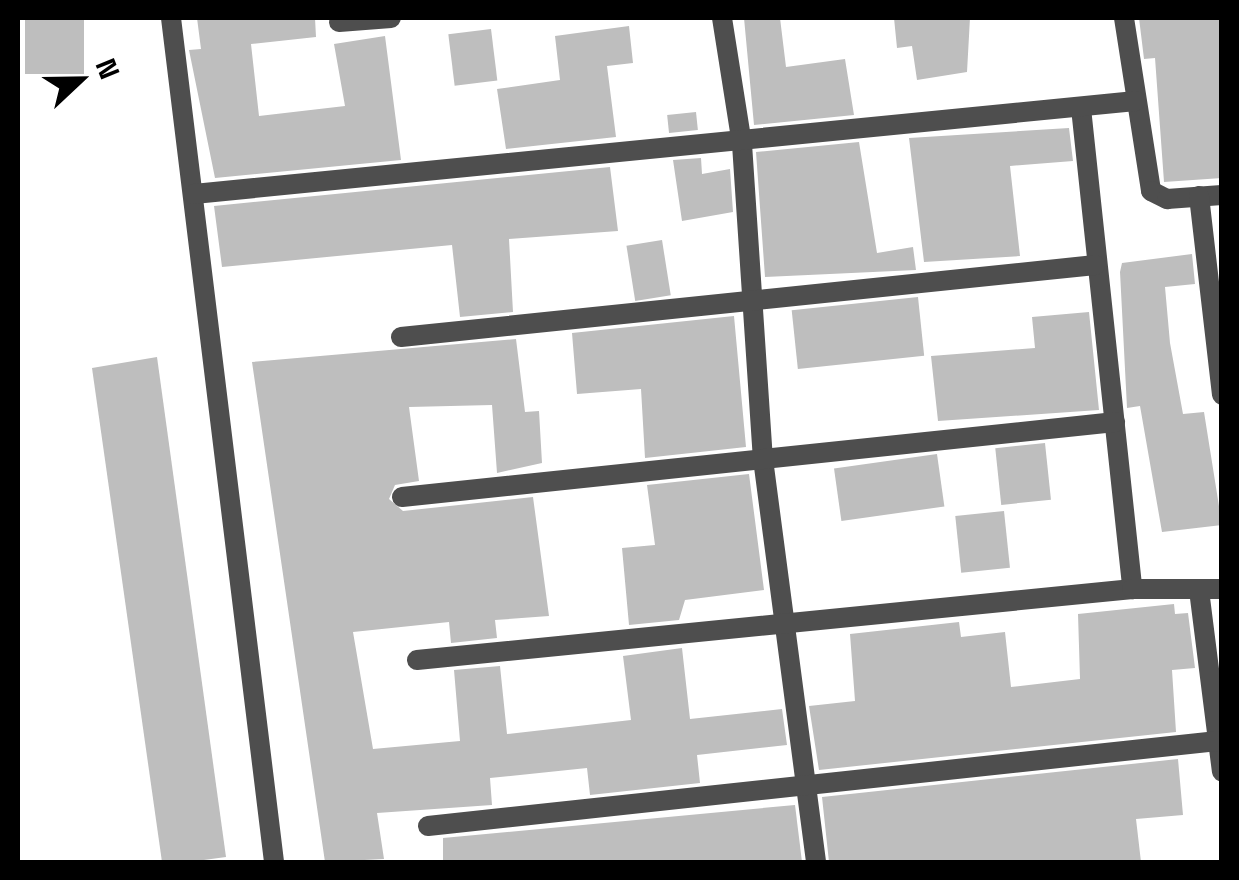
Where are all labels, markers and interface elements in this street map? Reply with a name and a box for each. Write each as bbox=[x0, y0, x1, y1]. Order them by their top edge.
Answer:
north arrow bbox=[30, 30, 130, 130]
text: N bbox=[88, 53, 128, 84]

